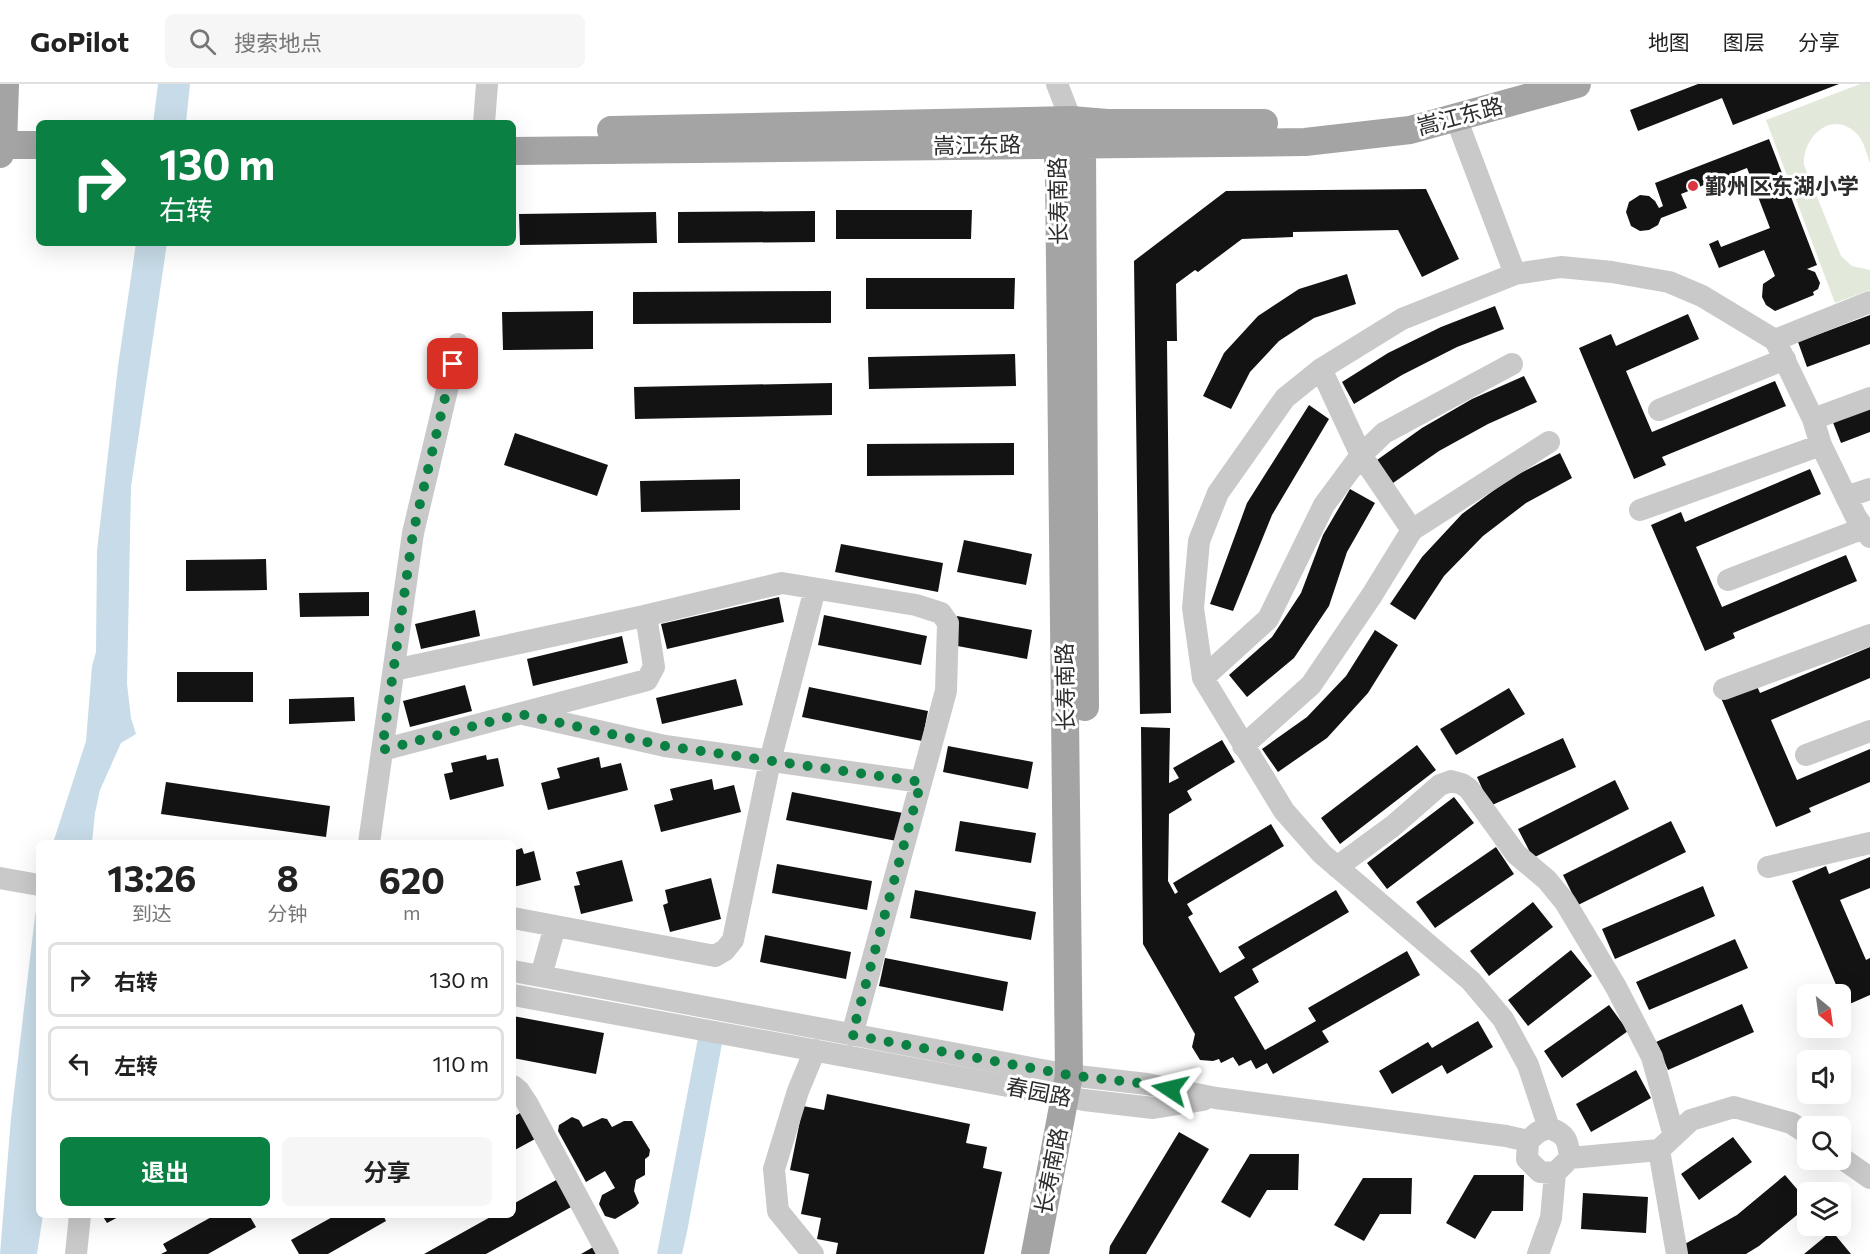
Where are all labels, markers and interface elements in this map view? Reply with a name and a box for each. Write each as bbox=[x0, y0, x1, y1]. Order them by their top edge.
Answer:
search box bbox=[165, 14, 585, 68]
text: GoPilot bbox=[30, 24, 129, 58]
icon: search bbox=[186, 25, 219, 58]
text: 搜索地点 bbox=[234, 29, 322, 56]
text: 地图 bbox=[1648, 29, 1690, 54]
text: 图层 bbox=[1723, 29, 1765, 54]
text: 分享 bbox=[1798, 29, 1840, 54]
street label: 嵩江东路 bbox=[1414, 91, 1506, 140]
street label: 嵩江东路 bbox=[933, 130, 1021, 159]
text: 130 m bbox=[159, 137, 275, 189]
icon: right bbox=[60, 144, 138, 222]
street label: 长寿南路 bbox=[1043, 157, 1072, 245]
place label: 鄞州区东湖小学 bbox=[1705, 172, 1859, 199]
marker: 鄞州区东湖小学 bbox=[1686, 179, 1700, 193]
text: 右转 bbox=[159, 193, 213, 226]
pin bbox=[427, 338, 478, 389]
icon: arrive bbox=[436, 347, 469, 380]
street label: 长寿南路 bbox=[1050, 643, 1079, 731]
text: 13:26 bbox=[107, 855, 196, 899]
text: 8 bbox=[276, 855, 299, 899]
text: 620 bbox=[379, 857, 445, 901]
text: m bbox=[403, 900, 421, 924]
text: 到达 bbox=[132, 901, 172, 925]
text: 分钟 bbox=[268, 901, 308, 925]
icon: right bbox=[63, 963, 96, 996]
text: 130 m bbox=[429, 966, 489, 993]
text: 右转 bbox=[114, 968, 158, 995]
north arrow bbox=[1797, 984, 1851, 1038]
map controls bbox=[1797, 984, 1851, 1236]
icon: left bbox=[63, 1047, 96, 1080]
text: 110 m bbox=[432, 1050, 489, 1077]
button: sound bbox=[1797, 1050, 1851, 1104]
text: 左转 bbox=[114, 1052, 158, 1079]
position arrow bbox=[1138, 1057, 1202, 1121]
street label: 春园路 bbox=[1004, 1072, 1074, 1111]
button: search bbox=[1797, 1116, 1851, 1170]
street label: 长寿南路 bbox=[1029, 1125, 1072, 1217]
button: 退出 bbox=[60, 1137, 270, 1206]
button: 分享 bbox=[282, 1137, 492, 1206]
button: layers bbox=[1797, 1182, 1851, 1236]

